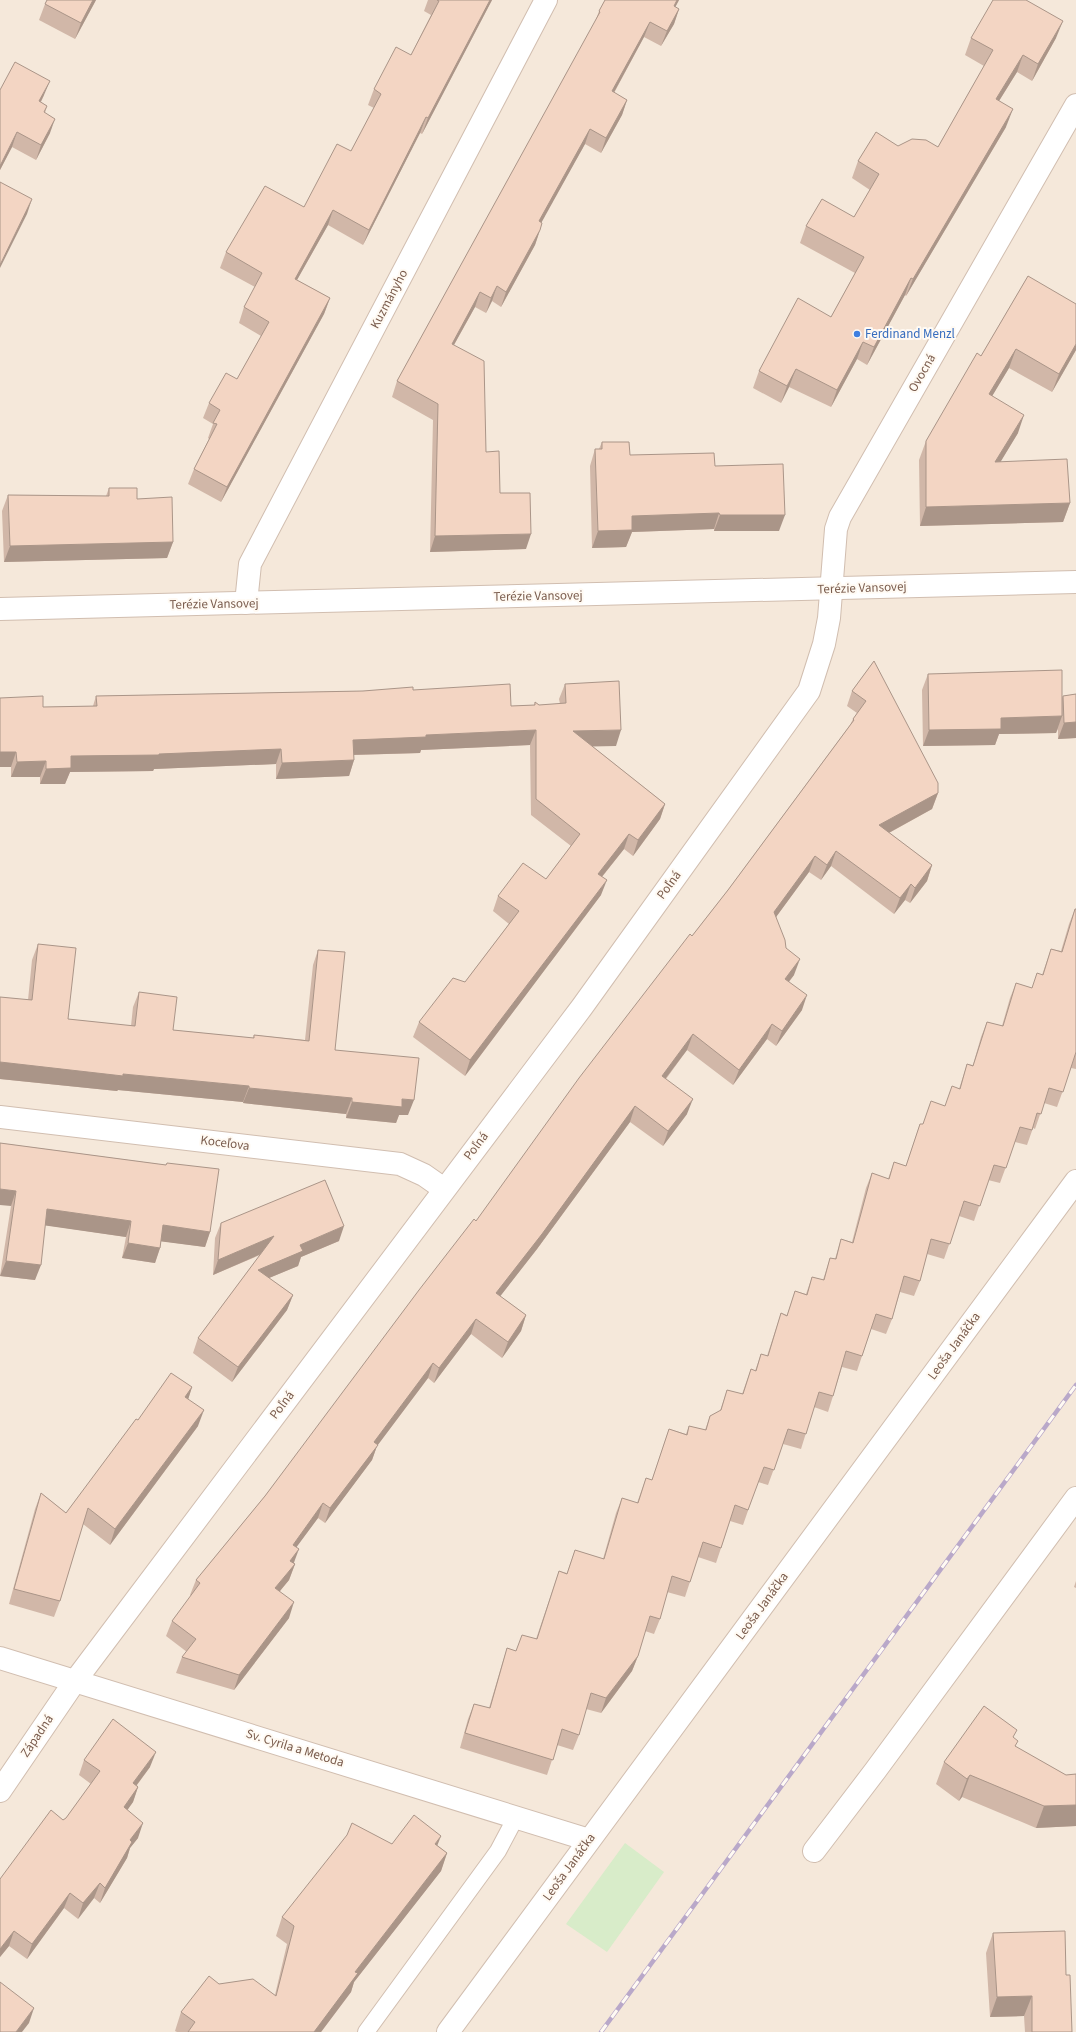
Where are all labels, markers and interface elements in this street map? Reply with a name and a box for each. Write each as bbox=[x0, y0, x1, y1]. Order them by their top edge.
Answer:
street label: Kuzmányho bbox=[366, 266, 412, 332]
place label: Ferdinand Menzl bbox=[865, 325, 955, 343]
marker: Ferdinand Menzl bbox=[852, 329, 862, 339]
street label: Ovocná bbox=[904, 351, 940, 395]
street label: Terézie Vansovej bbox=[817, 577, 907, 599]
street label: Terézie Vansovej bbox=[493, 586, 583, 606]
street label: Terézie Vansovej bbox=[169, 594, 259, 614]
street label: Poľná bbox=[653, 867, 685, 903]
street label: Poľná bbox=[459, 1128, 493, 1164]
street label: Koceľova bbox=[199, 1131, 251, 1155]
street label: Leoša Janáčka bbox=[923, 1309, 985, 1383]
street label: Poľná bbox=[265, 1387, 299, 1423]
street label: Leoša Janáčka bbox=[731, 1569, 793, 1643]
street label: Západná bbox=[16, 1711, 58, 1761]
street label: Sv. Cyrila a Metoda bbox=[244, 1725, 346, 1771]
street label: Leoša Janáčka bbox=[538, 1830, 600, 1904]

